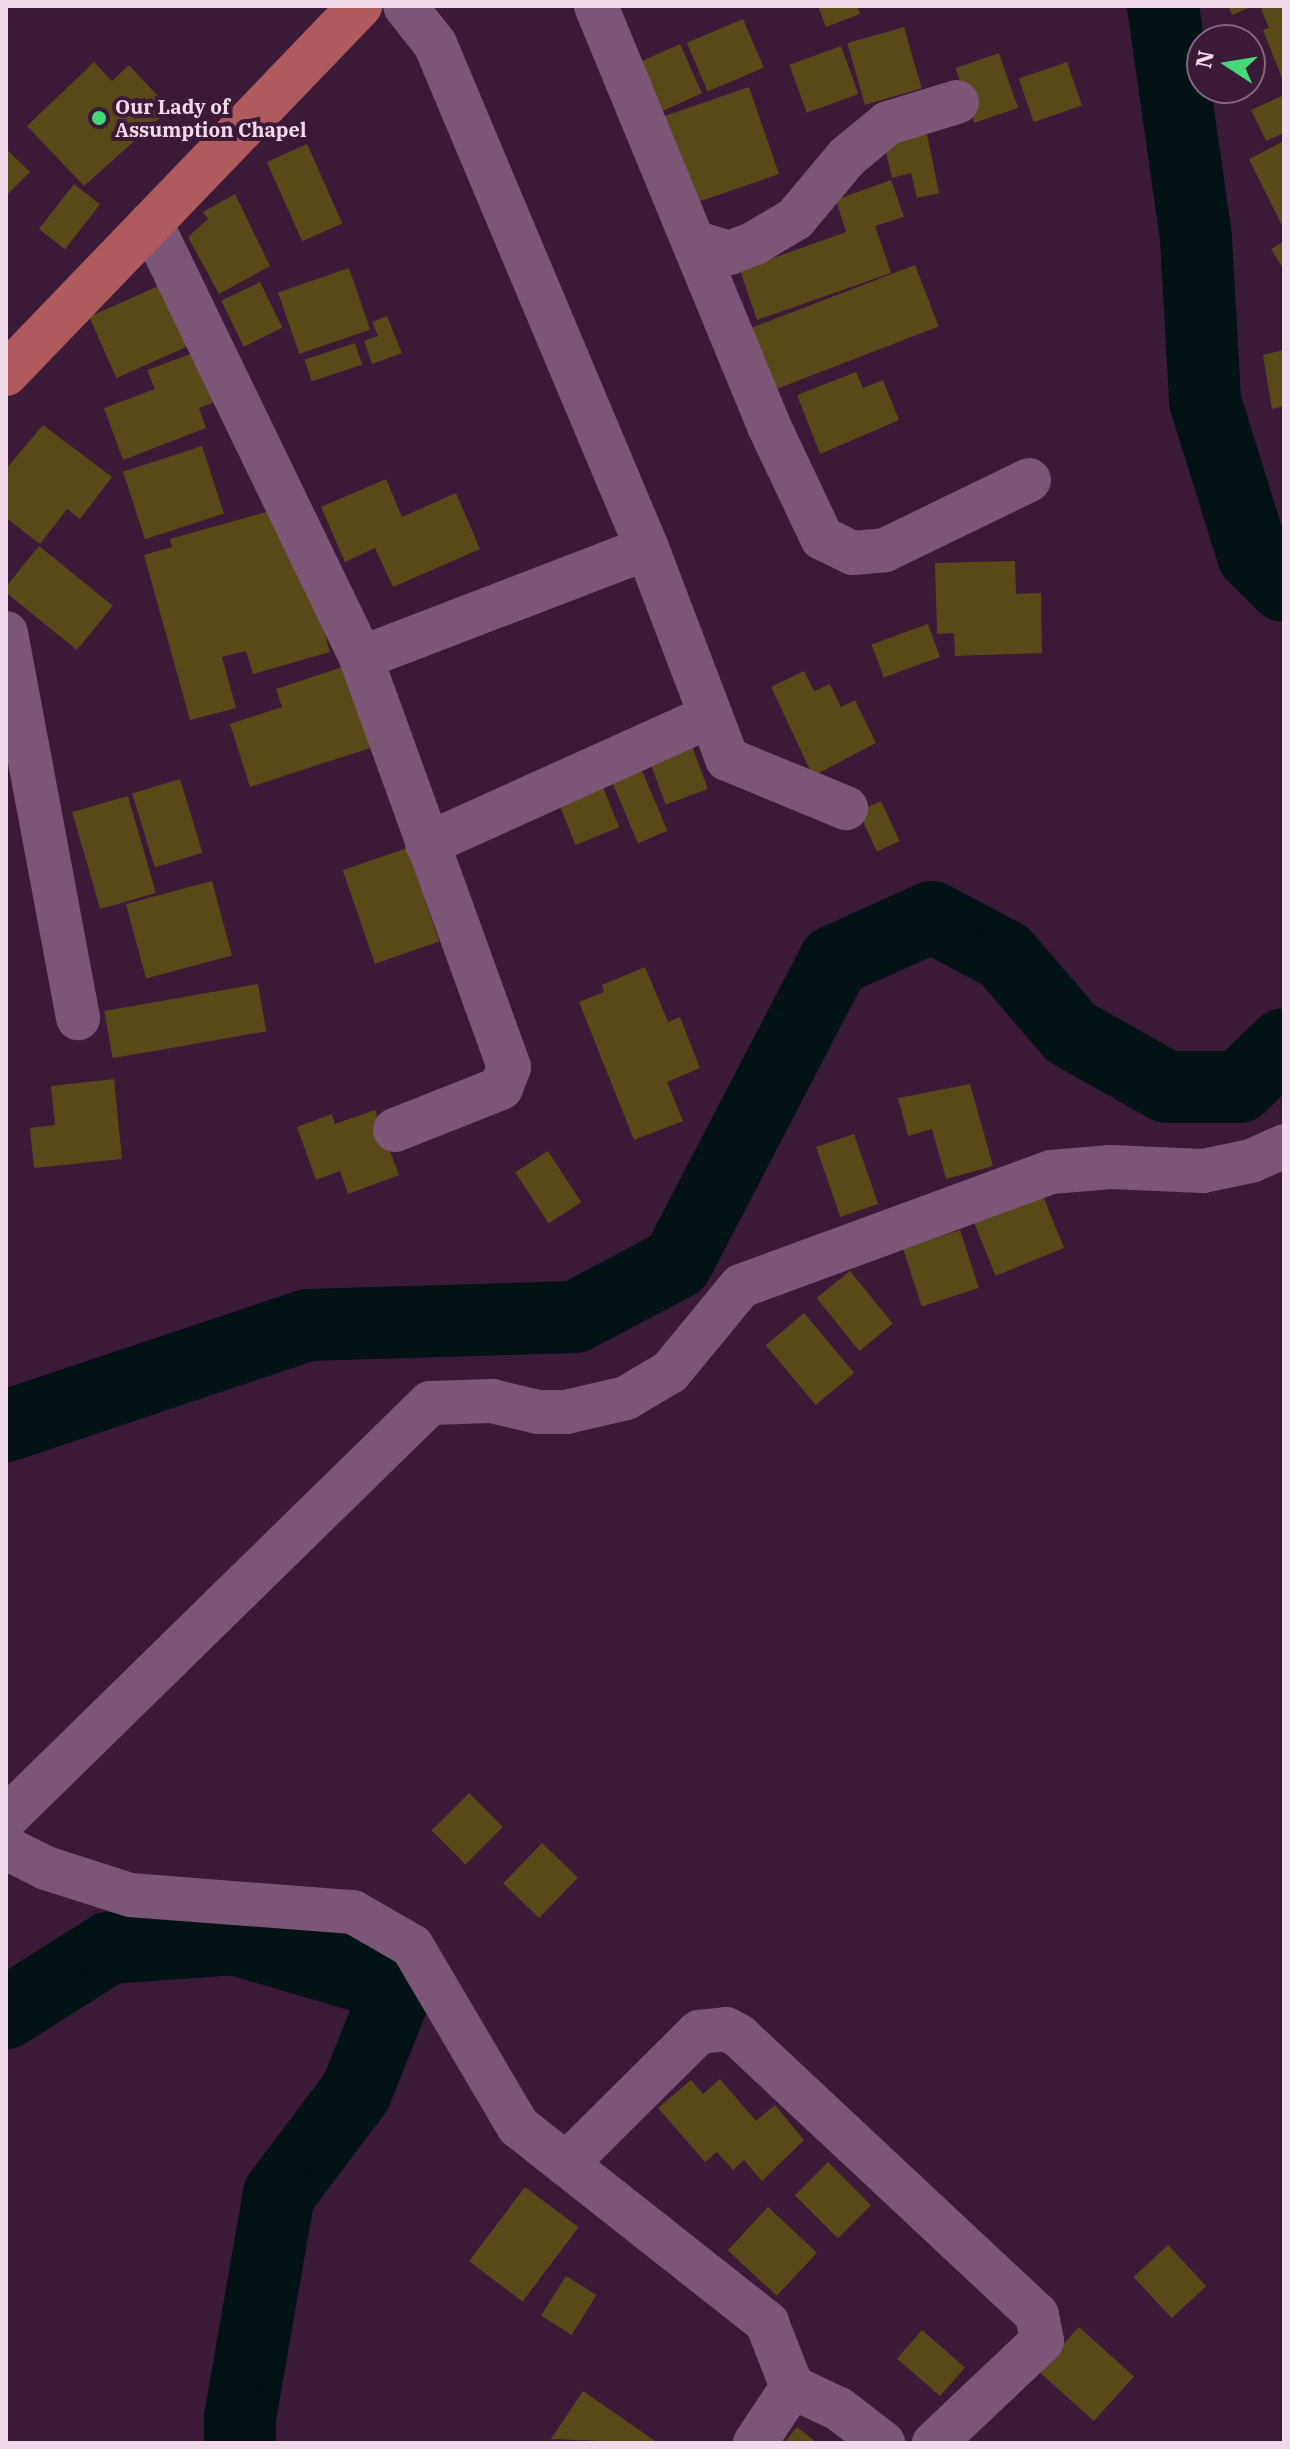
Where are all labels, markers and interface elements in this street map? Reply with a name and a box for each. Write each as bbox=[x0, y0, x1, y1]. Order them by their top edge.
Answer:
north arrow bbox=[1186, 24, 1266, 104]
text: N bbox=[1188, 48, 1220, 71]
place label: Our Lady of Assumption Chapel bbox=[115, 94, 306, 141]
marker: Our Lady of Assumption Chapel bbox=[90, 109, 108, 127]

